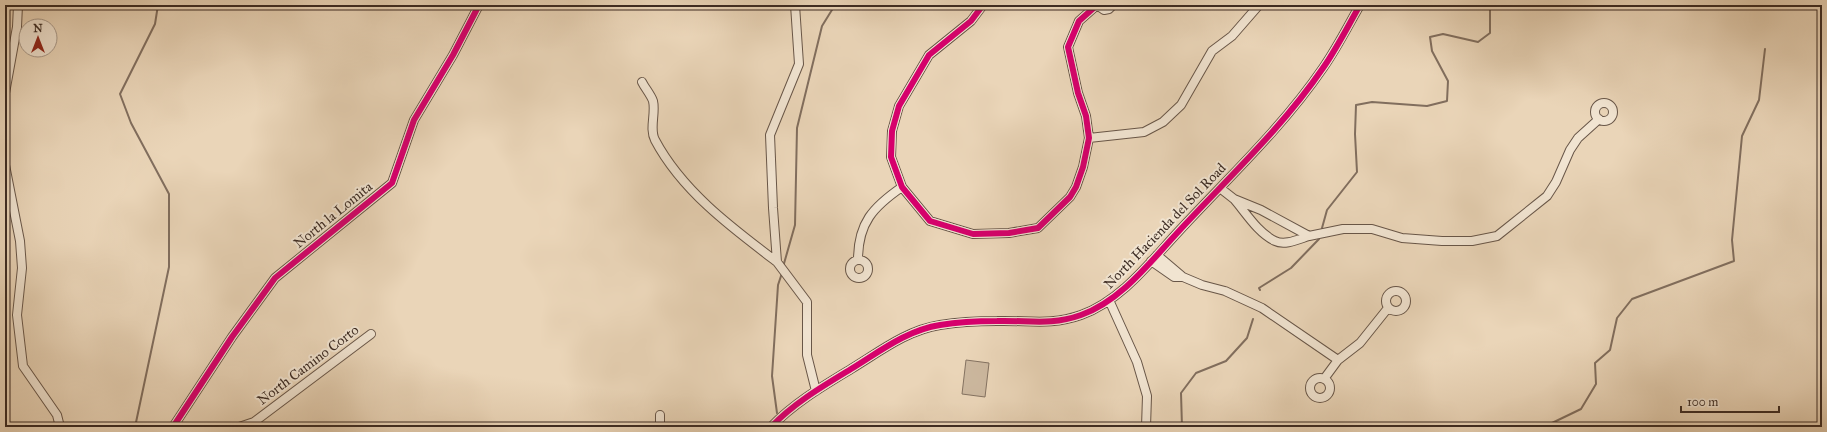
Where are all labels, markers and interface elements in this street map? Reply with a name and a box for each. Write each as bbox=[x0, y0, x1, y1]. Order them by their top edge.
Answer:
north arrow bbox=[18, 18, 58, 58]
text: N bbox=[33, 22, 43, 35]
street label: North Hacienda del Sol Road bbox=[1100, 160, 1230, 292]
street label: North la Lomita bbox=[290, 178, 376, 252]
street label: North Camino Corto bbox=[254, 321, 362, 409]
scale bar bbox=[1681, 388, 1779, 414]
text: 100 m bbox=[1687, 395, 1718, 409]

